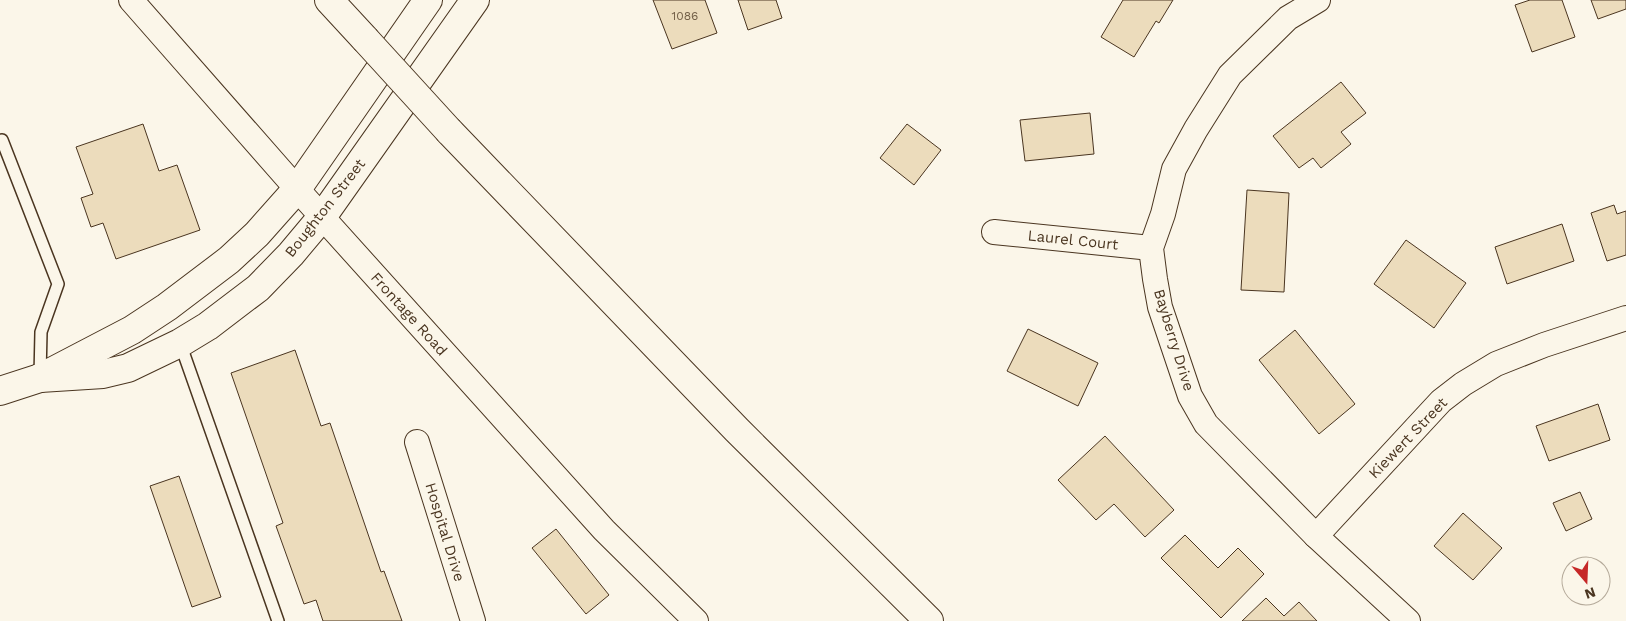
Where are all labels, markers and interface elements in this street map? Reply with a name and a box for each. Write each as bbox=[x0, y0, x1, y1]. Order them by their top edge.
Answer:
house number: 1086 bbox=[672, 9, 698, 23]
street label: Boughton Street bbox=[281, 155, 369, 261]
street label: Laurel Court bbox=[1027, 226, 1120, 254]
street label: Frontage Road bbox=[367, 269, 451, 359]
street label: Bayberry Drive bbox=[1150, 287, 1198, 393]
street label: Kiewert Street bbox=[1365, 393, 1452, 482]
street label: Hospital Drive bbox=[421, 480, 469, 584]
north arrow bbox=[1561, 556, 1611, 606]
text: N bbox=[1583, 584, 1598, 603]

